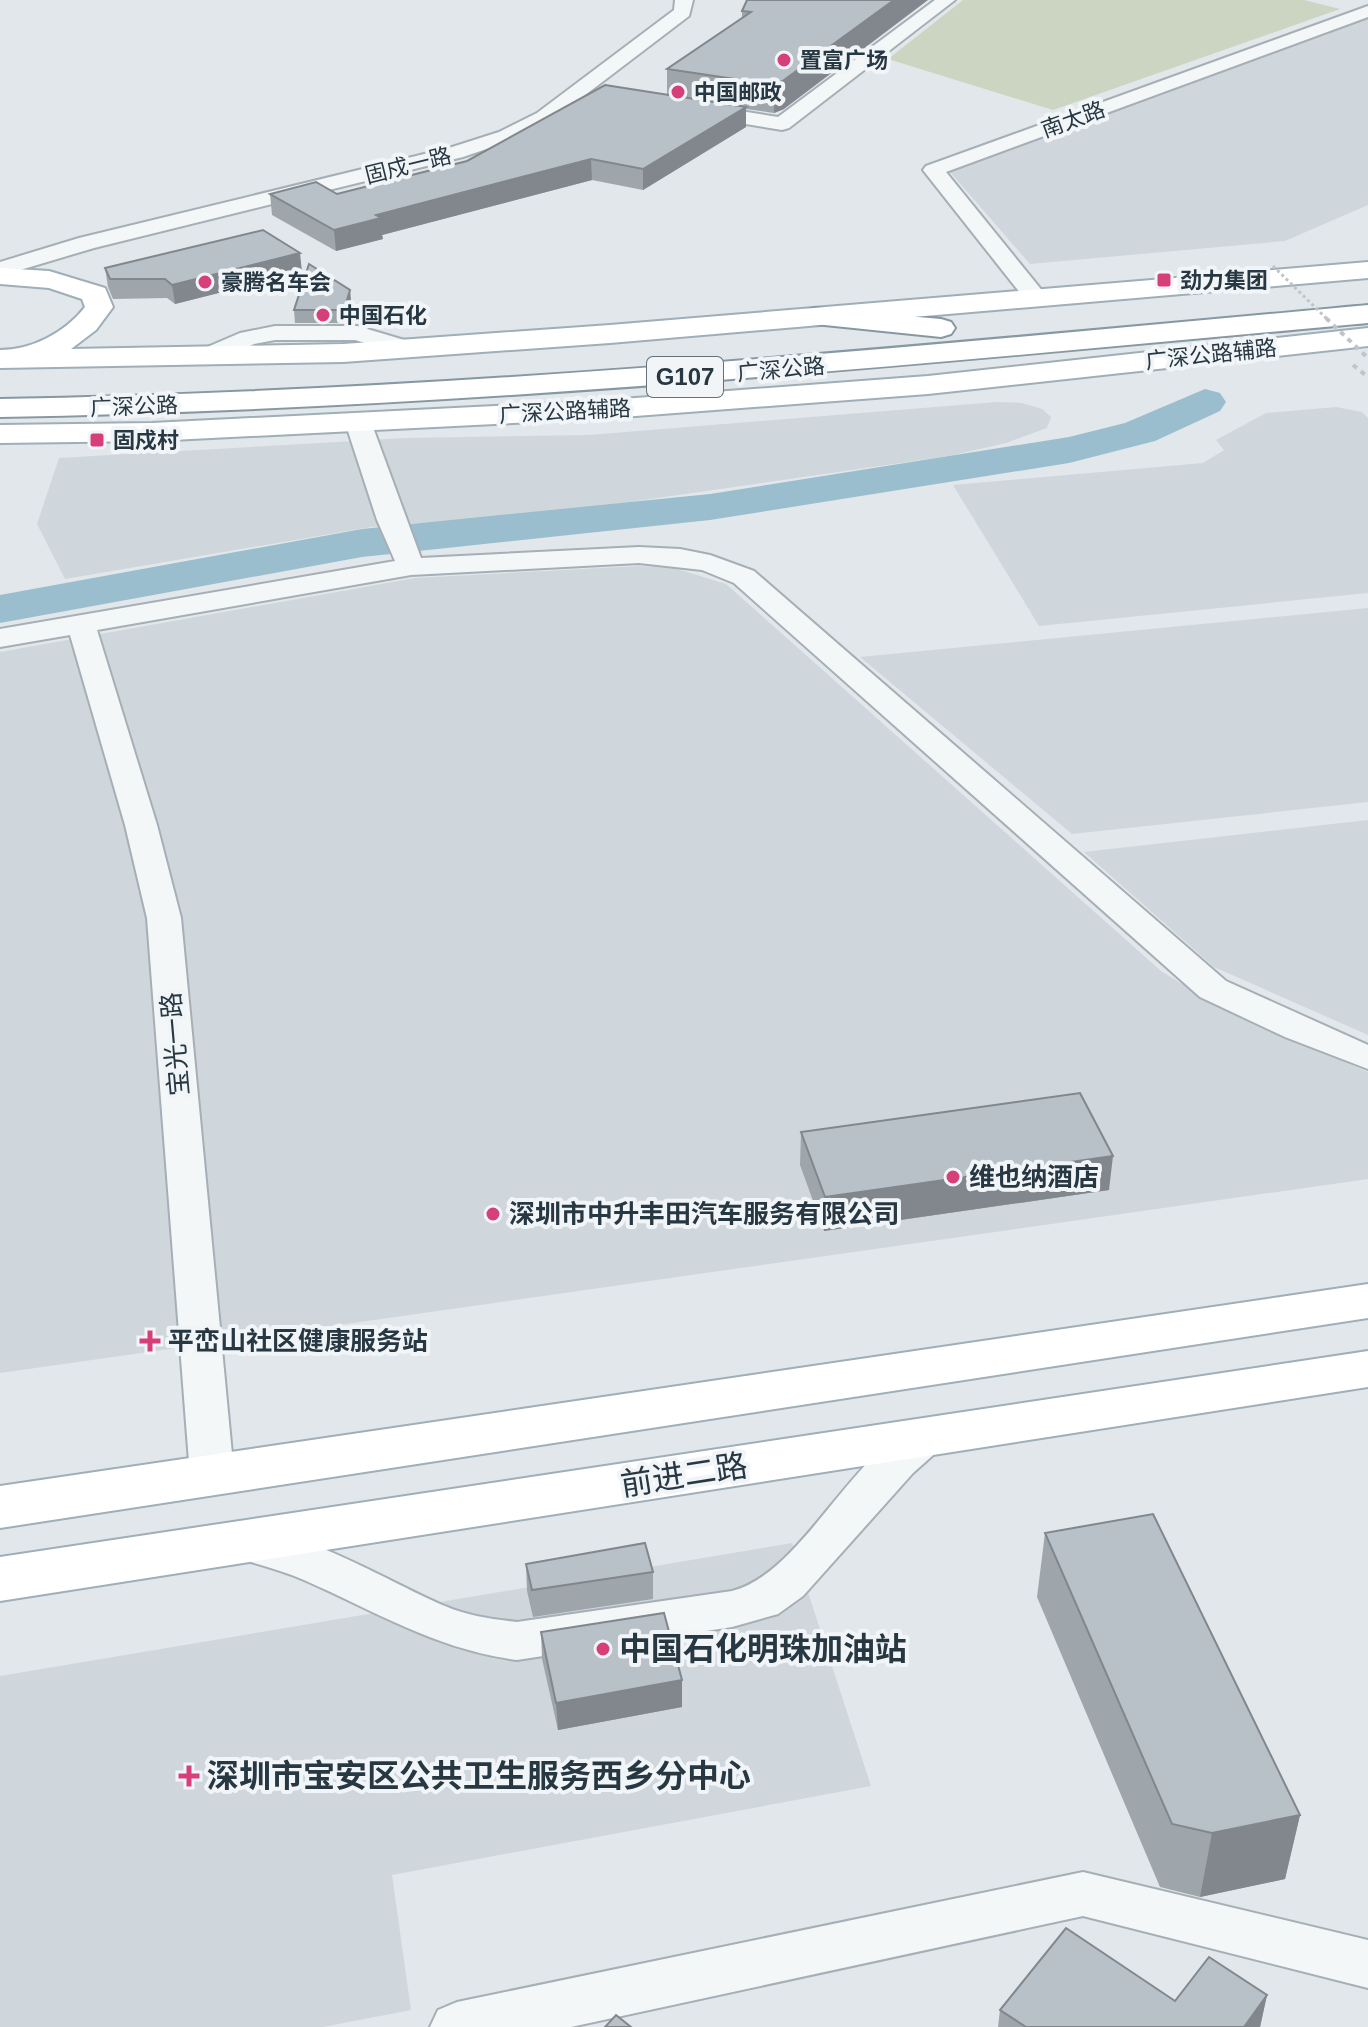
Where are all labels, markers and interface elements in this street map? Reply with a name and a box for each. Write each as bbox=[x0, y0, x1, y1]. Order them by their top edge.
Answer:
place label: 置富广场 bbox=[800, 48, 888, 73]
marker: 置富广场 bbox=[775, 51, 793, 69]
place label: 中国邮政 bbox=[694, 80, 782, 105]
marker: 中国邮政 bbox=[669, 83, 687, 101]
street label: 南太路 bbox=[1038, 96, 1108, 143]
street label: 固戍一路 bbox=[362, 143, 454, 188]
place label: 劲力集团 bbox=[1180, 268, 1268, 293]
place label: 豪腾名车会 bbox=[221, 270, 331, 295]
marker: 劲力集团 bbox=[1155, 271, 1173, 289]
marker: 豪腾名车会 bbox=[196, 273, 214, 291]
place label: 中国石化 bbox=[339, 303, 427, 328]
marker: 中国石化 bbox=[314, 306, 332, 324]
street label: 广深公路辅路 bbox=[1144, 335, 1278, 374]
street label: 广深公路 bbox=[736, 353, 826, 386]
road number: G107 bbox=[647, 357, 723, 397]
street label: 广深公路 bbox=[90, 392, 178, 421]
street label: 广深公路辅路 bbox=[498, 396, 632, 427]
place label: 固戍村 bbox=[113, 428, 179, 453]
marker: 固戍村 bbox=[88, 431, 106, 449]
street label: 宝光一路 bbox=[156, 991, 194, 1097]
place label: 维也纳酒店 bbox=[969, 1162, 1099, 1192]
marker: 维也纳酒店 bbox=[944, 1168, 962, 1186]
place label: 深圳市中升丰田汽车服务有限公司 bbox=[509, 1199, 899, 1229]
marker: 深圳市中升丰田汽车服务有限公司 bbox=[484, 1205, 502, 1223]
place label: 平峦山社区健康服务站 bbox=[168, 1326, 428, 1356]
marker: 平峦山社区健康服务站 bbox=[139, 1330, 161, 1352]
street label: 前进二路 bbox=[618, 1447, 750, 1503]
place label: 中国石化明珠加油站 bbox=[619, 1631, 907, 1667]
marker: 中国石化明珠加油站 bbox=[594, 1640, 612, 1658]
place label: 深圳市宝安区公共卫生服务西乡分中心 bbox=[207, 1758, 751, 1794]
marker: 深圳市宝安区公共卫生服务西乡分中心 bbox=[178, 1765, 200, 1787]

